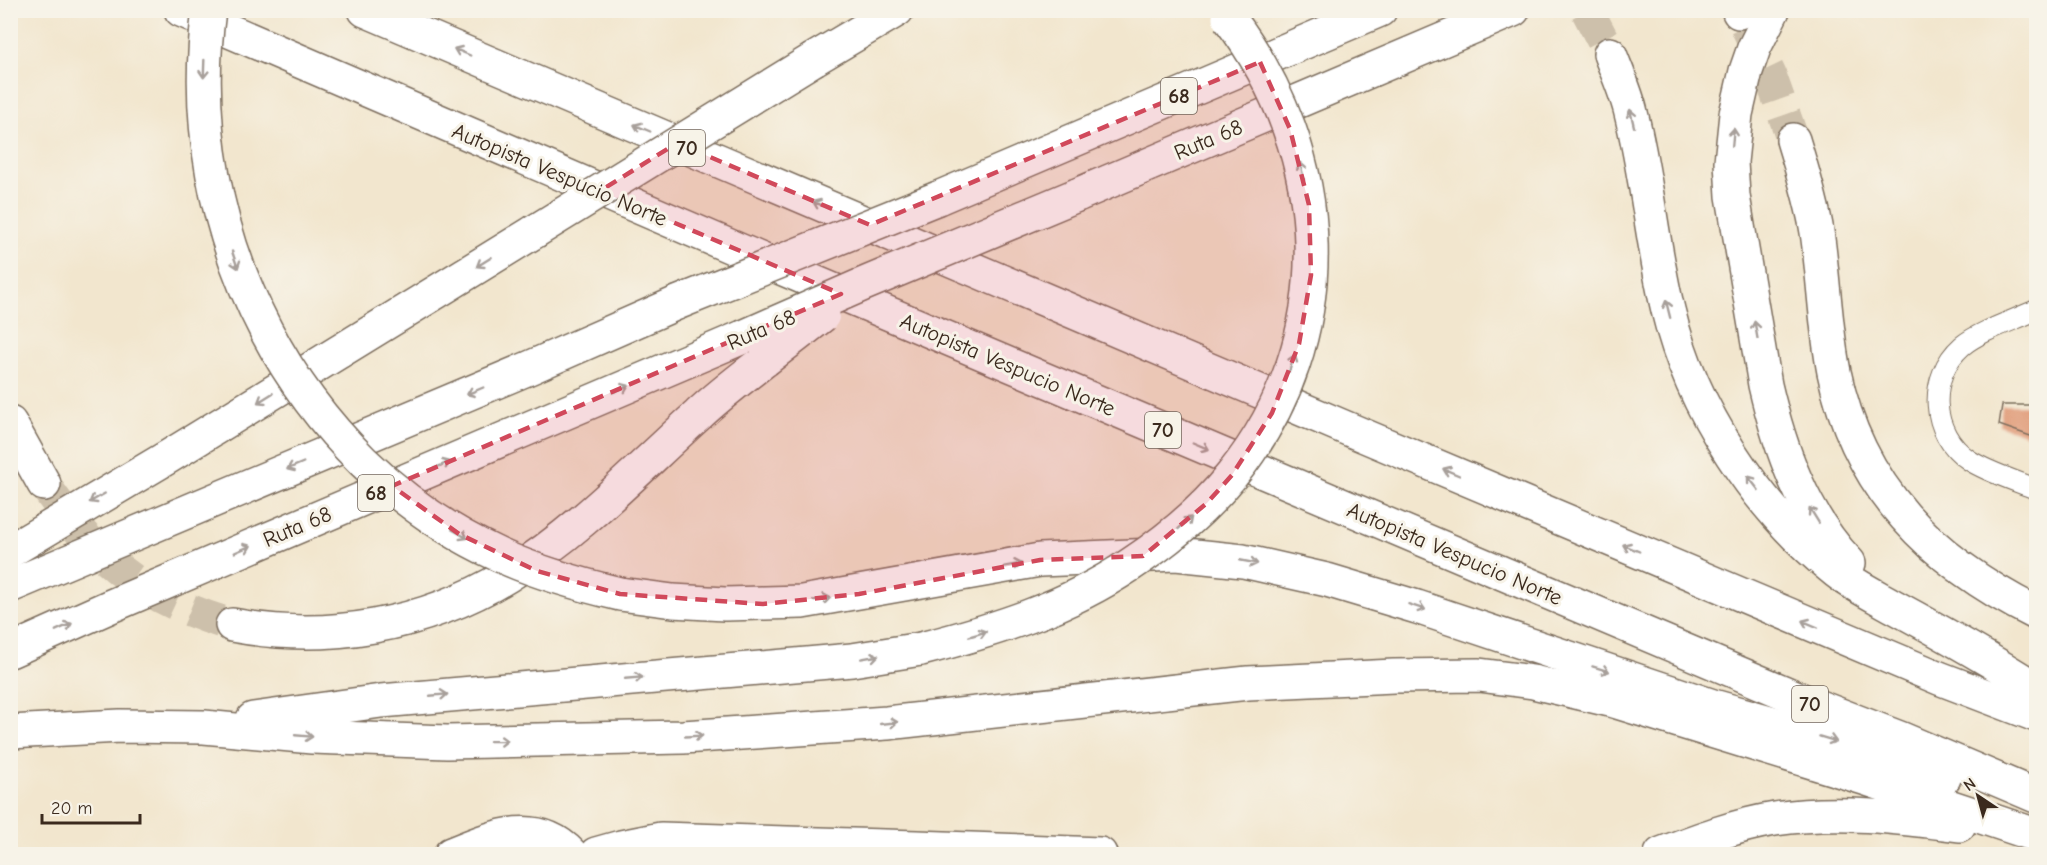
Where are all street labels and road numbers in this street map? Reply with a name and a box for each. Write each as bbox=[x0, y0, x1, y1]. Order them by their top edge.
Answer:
road number: 68 bbox=[1161, 78, 1197, 114]
street label: Ruta 68 bbox=[1170, 114, 1247, 166]
street label: Autopista Vespucio Norte bbox=[448, 118, 671, 232]
road number: 70 bbox=[669, 130, 705, 166]
street label: Ruta 68 bbox=[723, 304, 800, 356]
street label: Autopista Vespucio Norte bbox=[896, 308, 1119, 422]
road number: 70 bbox=[1145, 412, 1181, 448]
road number: 68 bbox=[358, 475, 394, 511]
street label: Autopista Vespucio Norte bbox=[1343, 497, 1566, 611]
street label: Ruta 68 bbox=[259, 501, 336, 553]
road number: 70 bbox=[1792, 686, 1828, 722]

